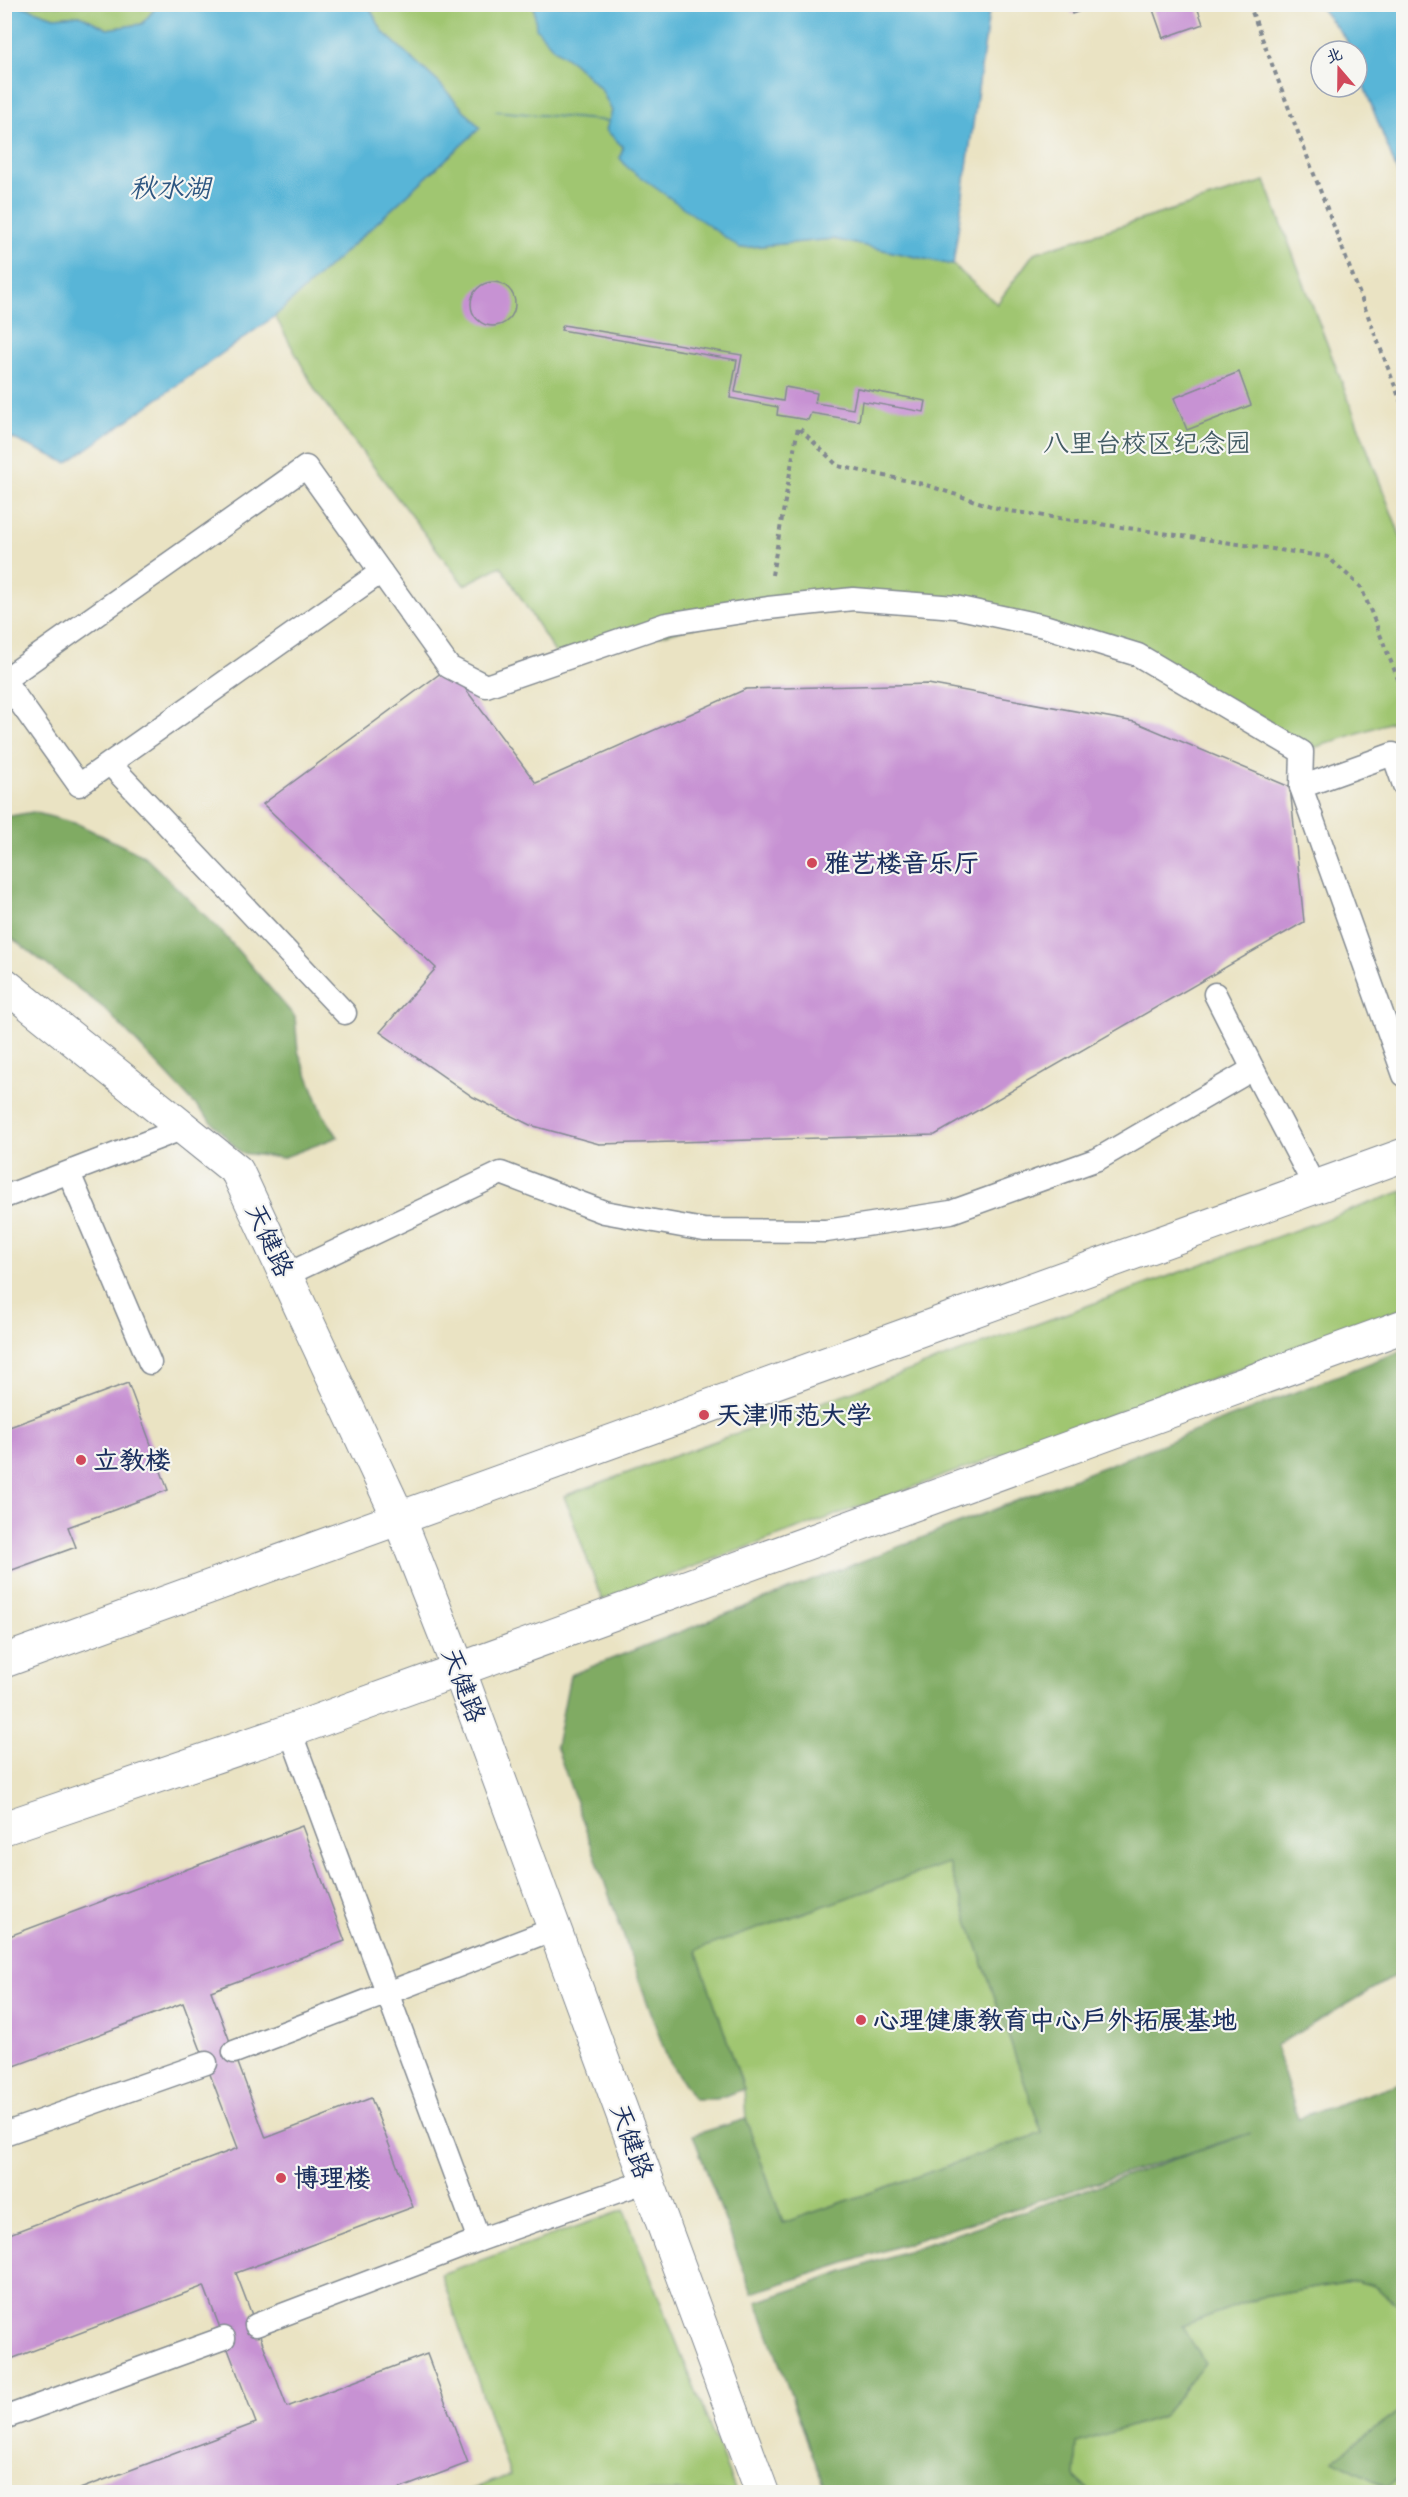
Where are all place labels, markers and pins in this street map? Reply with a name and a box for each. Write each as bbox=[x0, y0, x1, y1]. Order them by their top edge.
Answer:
place label: 雅艺楼音乐厅 bbox=[824, 847, 980, 879]
marker: 雅艺楼音乐厅 bbox=[805, 856, 819, 870]
place label: 天津师范大学 bbox=[716, 1399, 872, 1431]
marker: 天津师范大学 bbox=[697, 1408, 711, 1422]
place label: 立教楼 bbox=[93, 1444, 171, 1476]
marker: 立教楼 bbox=[74, 1453, 88, 1467]
place label: 心理健康教育中心户外拓展基地 bbox=[873, 2004, 1237, 2036]
marker: 心理健康教育中心户外拓展基地 bbox=[854, 2013, 868, 2027]
place label: 博理楼 bbox=[293, 2162, 371, 2194]
marker: 博理楼 bbox=[274, 2171, 288, 2185]

